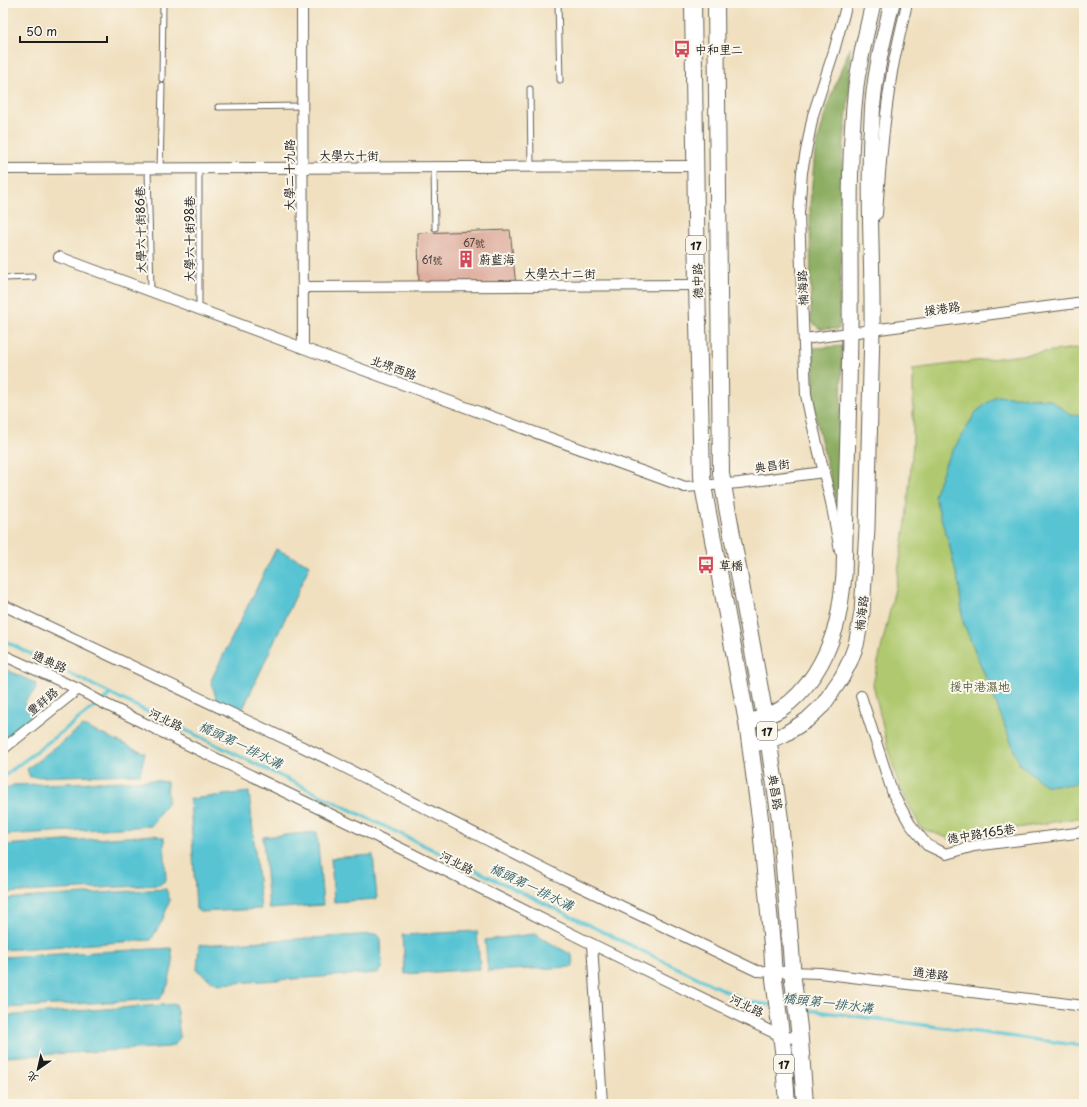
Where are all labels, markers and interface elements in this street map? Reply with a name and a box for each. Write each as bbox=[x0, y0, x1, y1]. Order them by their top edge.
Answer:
scale bar bbox=[20, 18, 107, 44]
text: 50 m bbox=[26, 22, 57, 40]
bus stop icon: 中和里二 bbox=[672, 39, 692, 59]
place label: 中和里二 bbox=[695, 40, 743, 58]
street label: 大學二十九路 bbox=[280, 139, 298, 211]
street label: 大學六十街 bbox=[319, 146, 379, 164]
street label: 大學六十街86巷 bbox=[130, 186, 150, 274]
street label: 大學六十街98巷 bbox=[180, 196, 198, 282]
house number: 67號 bbox=[463, 235, 485, 250]
road number: 17 bbox=[686, 236, 706, 254]
building icon: 蔚藍海 bbox=[456, 249, 476, 269]
place label: 蔚藍海 bbox=[479, 250, 515, 268]
house number: 61號 bbox=[421, 252, 443, 267]
street label: 德中路 bbox=[688, 263, 706, 299]
street label: 大學六十二街 bbox=[524, 264, 596, 282]
street label: 楠海路 bbox=[792, 270, 812, 306]
street label: 援港路 bbox=[923, 297, 961, 319]
street label: 北堺西路 bbox=[368, 350, 420, 384]
street label: 典昌街 bbox=[753, 454, 791, 476]
bus stop icon: 草橋 bbox=[696, 555, 716, 575]
place label: 草橋 bbox=[719, 556, 743, 574]
street label: 楠海路 bbox=[850, 594, 872, 632]
street label: 通典路 bbox=[30, 645, 70, 677]
park label: 援中港濕地 bbox=[950, 677, 1010, 695]
street label: 豐祥路 bbox=[22, 683, 62, 719]
street label: 河北路 bbox=[146, 703, 186, 735]
water label: 橋頭第一排水溝 bbox=[196, 716, 287, 773]
road number: 17 bbox=[757, 722, 777, 740]
street label: 典昌路 bbox=[764, 773, 788, 811]
street label: 德中路165巷 bbox=[945, 819, 1017, 847]
street label: 河北路 bbox=[437, 846, 477, 878]
water label: 橋頭第一排水溝 bbox=[487, 858, 578, 915]
street label: 通港路 bbox=[912, 962, 950, 984]
water label: 橋頭第一排水溝 bbox=[782, 987, 875, 1017]
street label: 河北路 bbox=[727, 989, 767, 1021]
north arrow bbox=[18, 1049, 58, 1089]
road number: 17 bbox=[774, 1055, 794, 1073]
text: 北 bbox=[23, 1068, 41, 1088]

